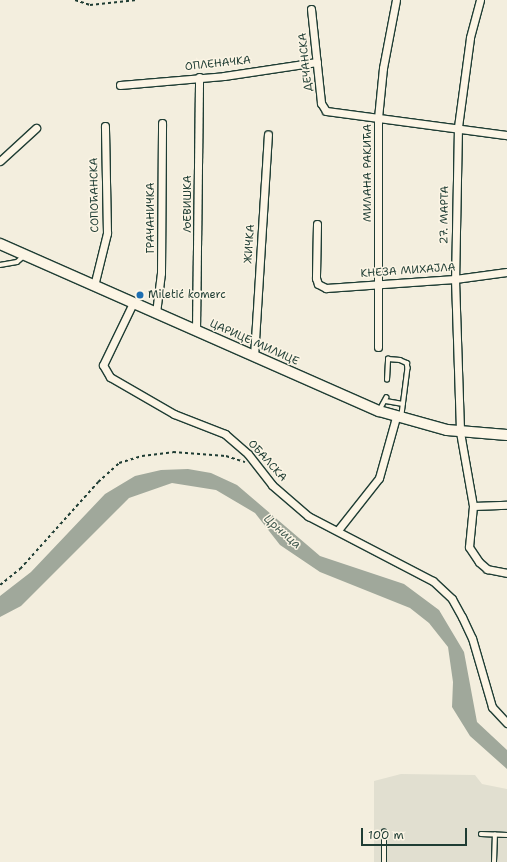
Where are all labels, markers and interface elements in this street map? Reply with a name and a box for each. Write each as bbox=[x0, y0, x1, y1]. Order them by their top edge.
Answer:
street label: ДЕЧАНСКА bbox=[296, 32, 316, 92]
street label: ОПЛЕНАЧКА bbox=[184, 54, 252, 74]
street label: МИЛАНА РАКИЋА bbox=[361, 124, 375, 222]
street label: СОПОЋАНСКА bbox=[88, 157, 102, 233]
street label: ЉЕВИШКА bbox=[181, 175, 195, 233]
street label: ГРАЧАНИЧКА bbox=[144, 182, 158, 254]
street label: 27. МАРТА bbox=[438, 186, 452, 244]
street label: ЖИЧКА bbox=[242, 224, 258, 264]
street label: КНЕЗА МИХАЈЛА bbox=[360, 261, 456, 281]
place label: Miletić komerc bbox=[148, 288, 226, 302]
marker: Miletić komerc bbox=[135, 290, 145, 300]
street label: ЦАРИЦЕ МИЛИЦЕ bbox=[207, 317, 301, 369]
street label: ОБАЛСКА bbox=[245, 437, 289, 485]
water label: Црница bbox=[260, 512, 304, 552]
scale bar bbox=[363, 820, 469, 846]
text: 100 m bbox=[368, 827, 404, 843]

